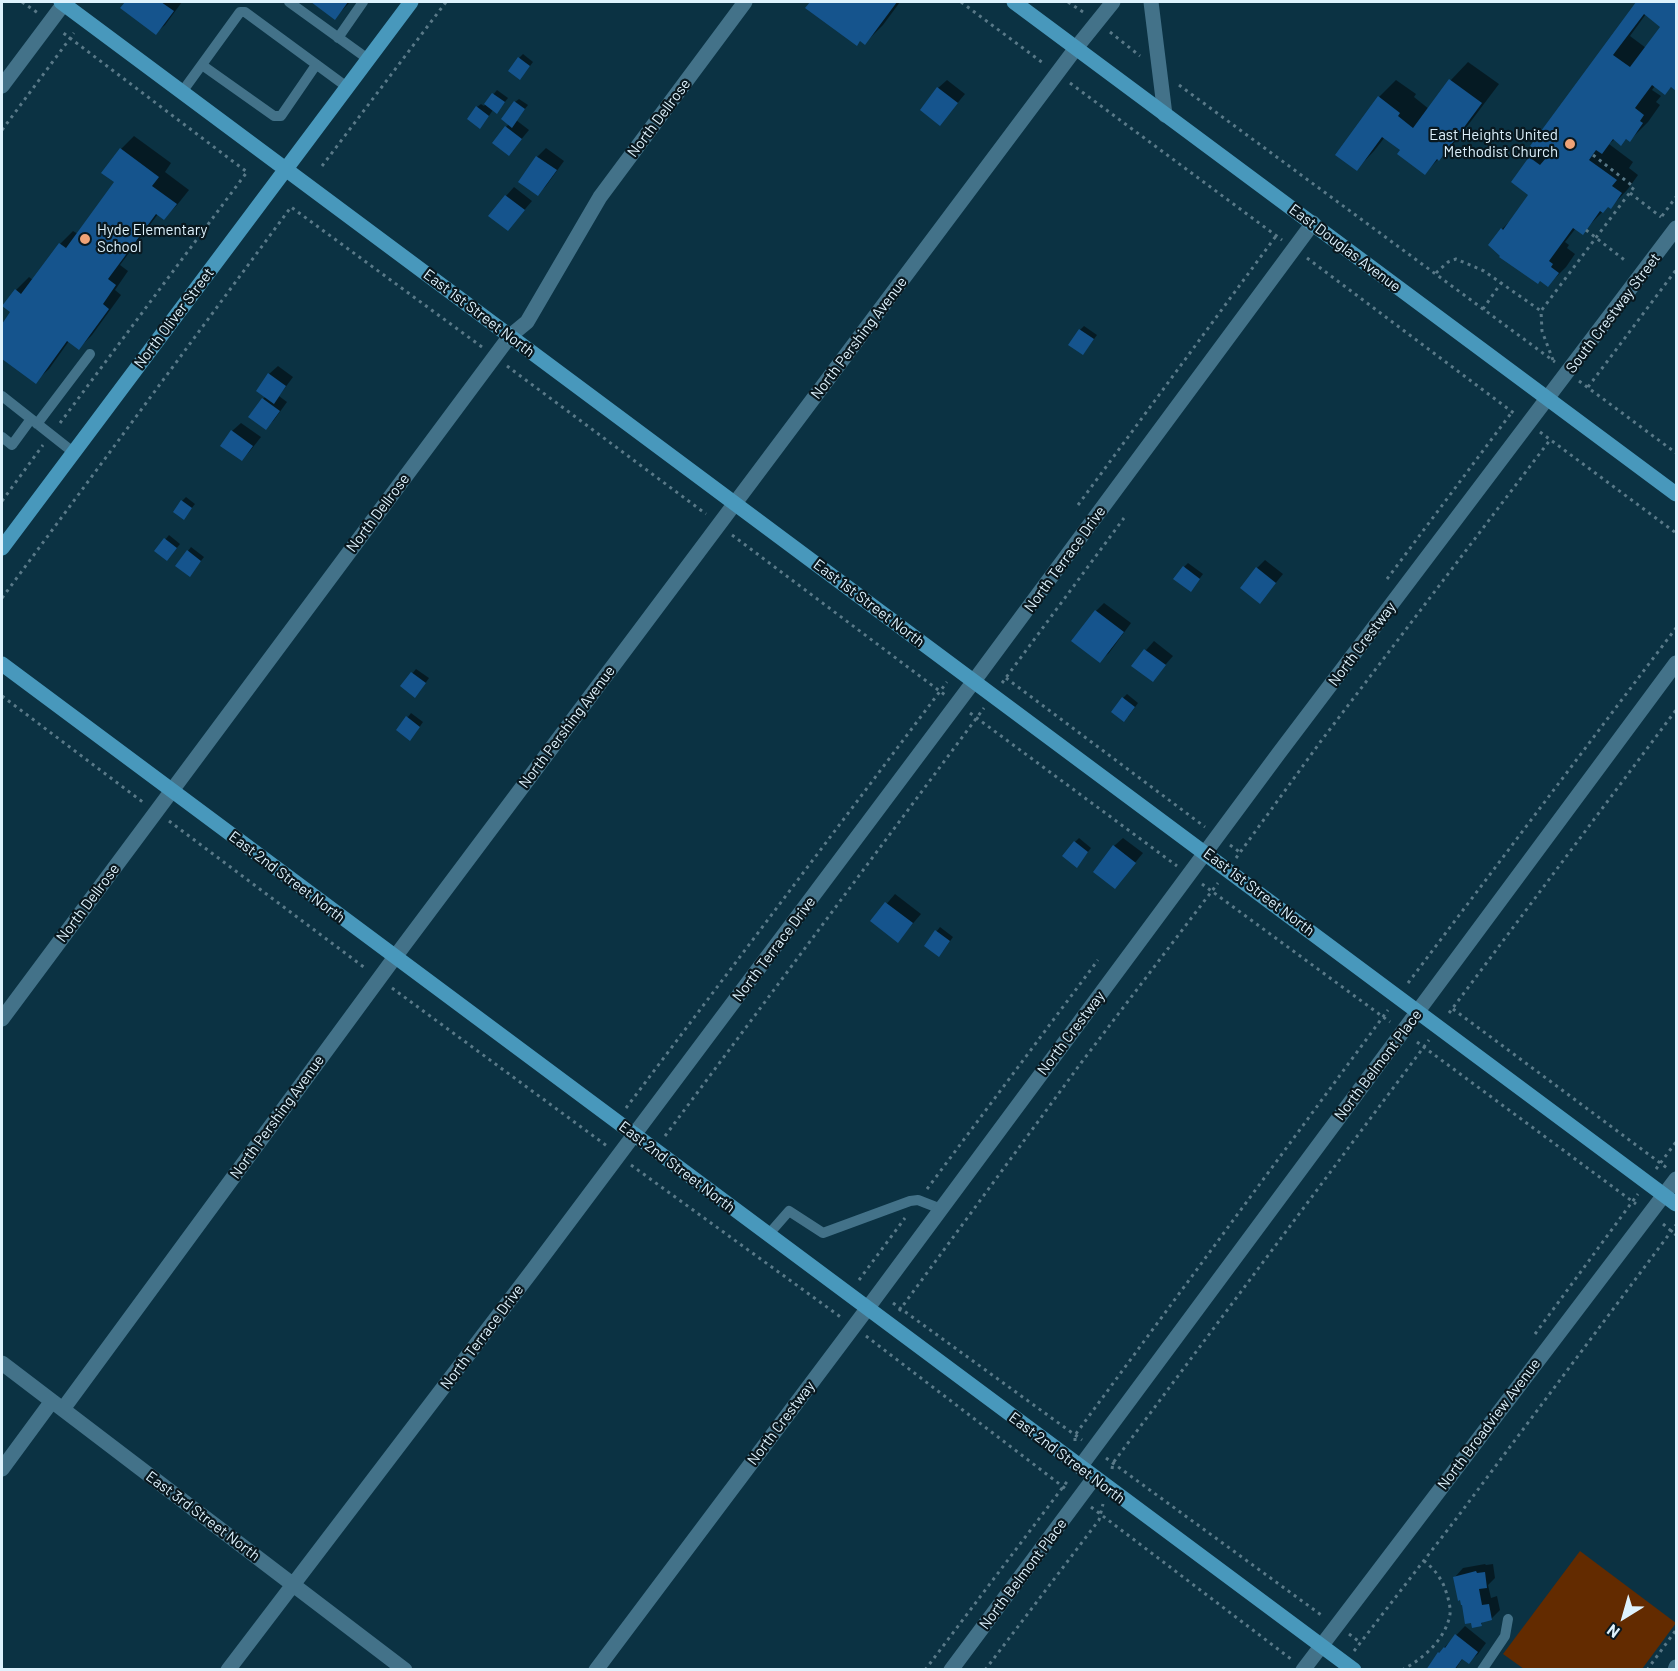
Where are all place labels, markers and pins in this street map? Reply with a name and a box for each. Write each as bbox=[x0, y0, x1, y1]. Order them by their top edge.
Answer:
place label: East Heights United Methodist Church bbox=[1429, 126, 1558, 161]
marker: East Heights United Methodist Church bbox=[1563, 137, 1577, 151]
place label: Hyde Elementary School bbox=[97, 221, 207, 256]
marker: Hyde Elementary School bbox=[78, 232, 92, 246]

